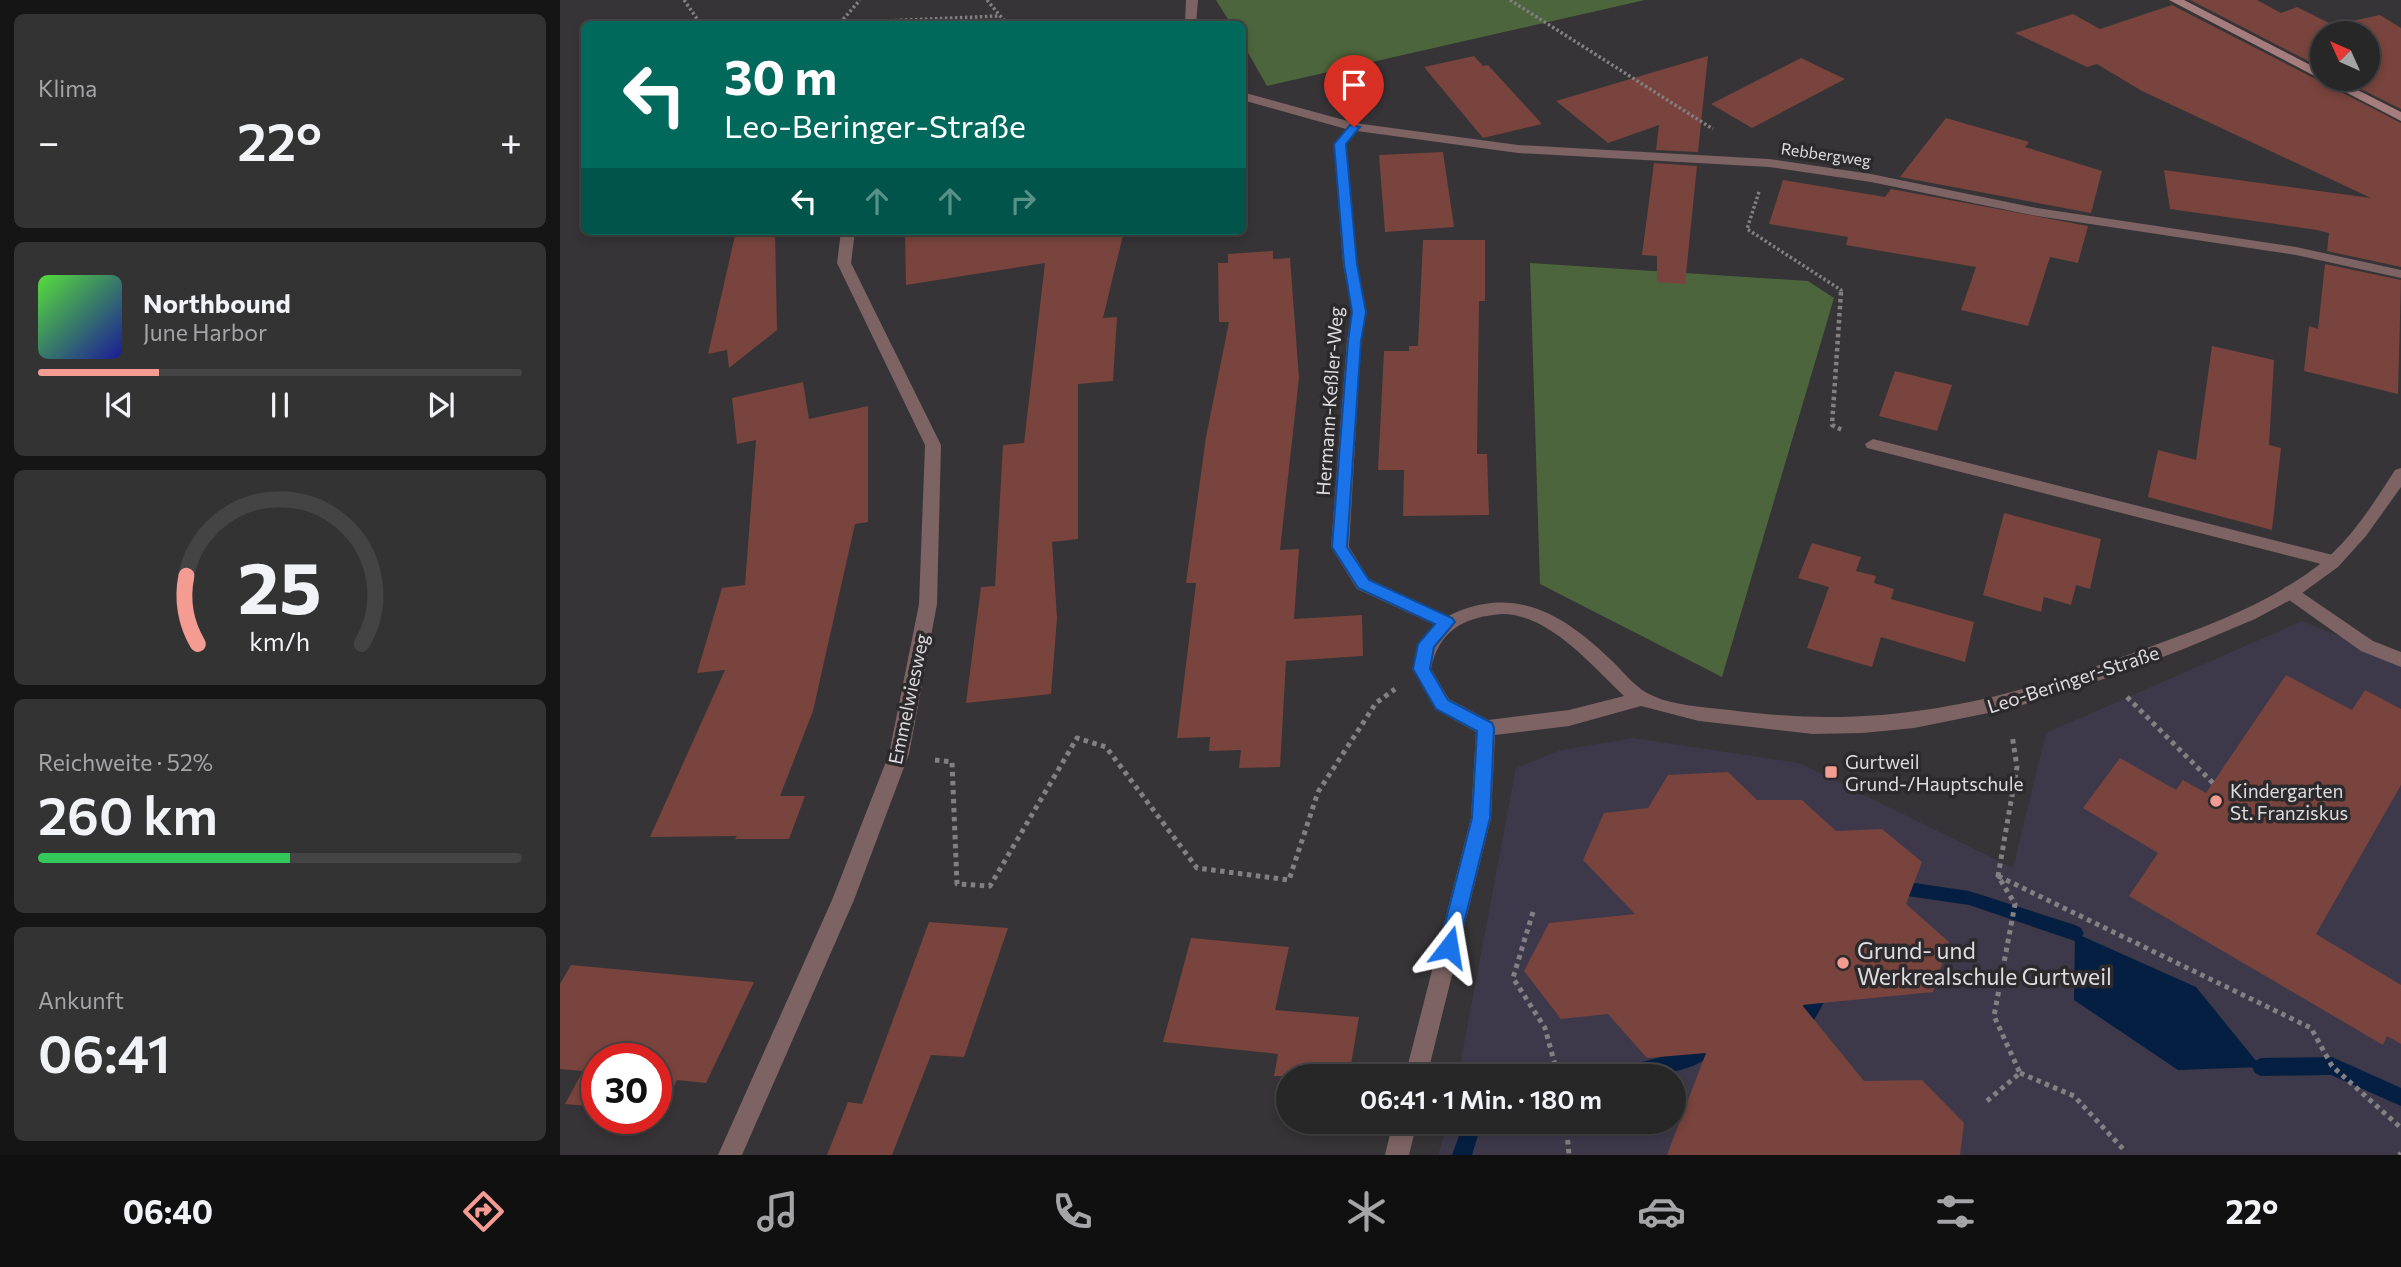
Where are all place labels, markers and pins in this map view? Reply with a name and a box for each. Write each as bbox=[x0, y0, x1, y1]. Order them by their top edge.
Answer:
pin bbox=[1324, 55, 1384, 127]
place label: Gurtweil Grund-/Hauptschule bbox=[1845, 750, 2024, 795]
marker: Gurtweil Grund-/Hauptschule bbox=[1823, 764, 1839, 780]
place label: Kindergarten St. Franziskus bbox=[2230, 779, 2348, 824]
marker: Kindergarten St. Franziskus bbox=[2208, 793, 2224, 809]
place label: Grund- und Werkrealschule Gurtweil bbox=[1857, 936, 2112, 990]
marker: Grund- und Werkrealschule Gurtweil bbox=[1835, 955, 1851, 971]

